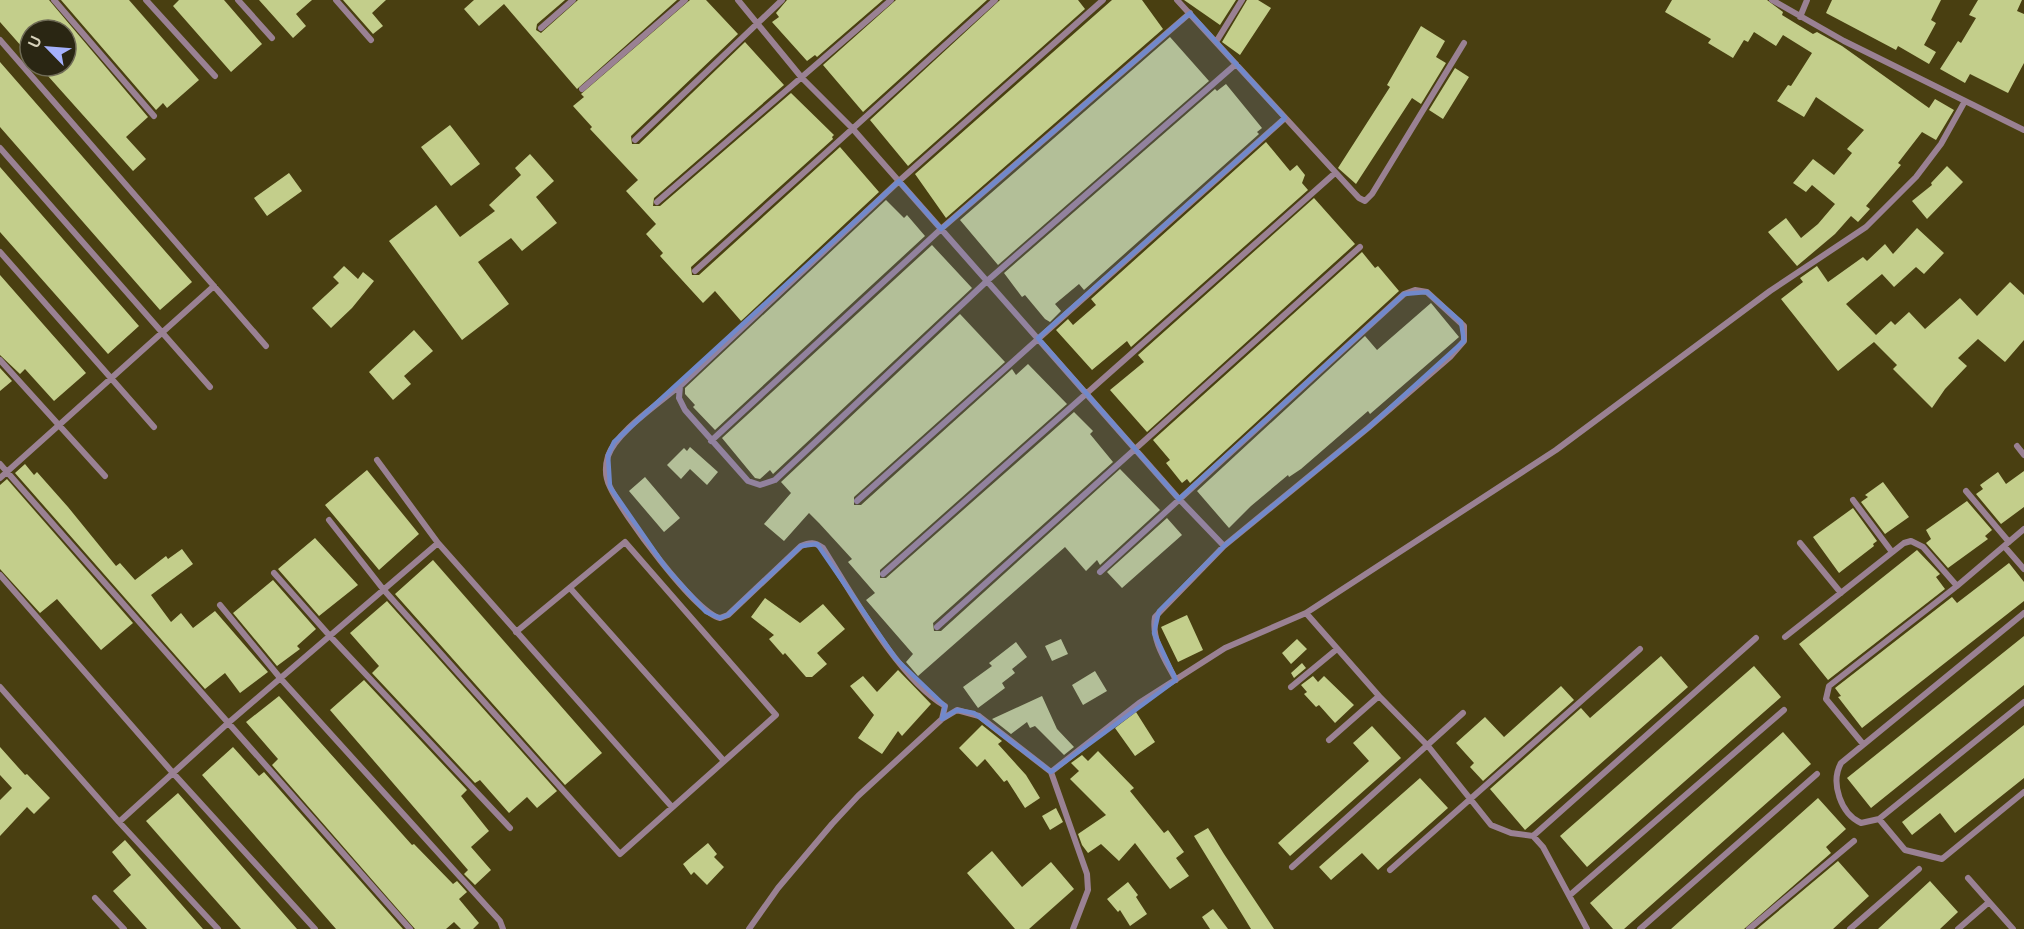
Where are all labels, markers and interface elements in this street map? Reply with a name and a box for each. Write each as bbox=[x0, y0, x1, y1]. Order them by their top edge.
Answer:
north arrow bbox=[18, 18, 78, 78]
text: U bbox=[23, 33, 47, 51]

